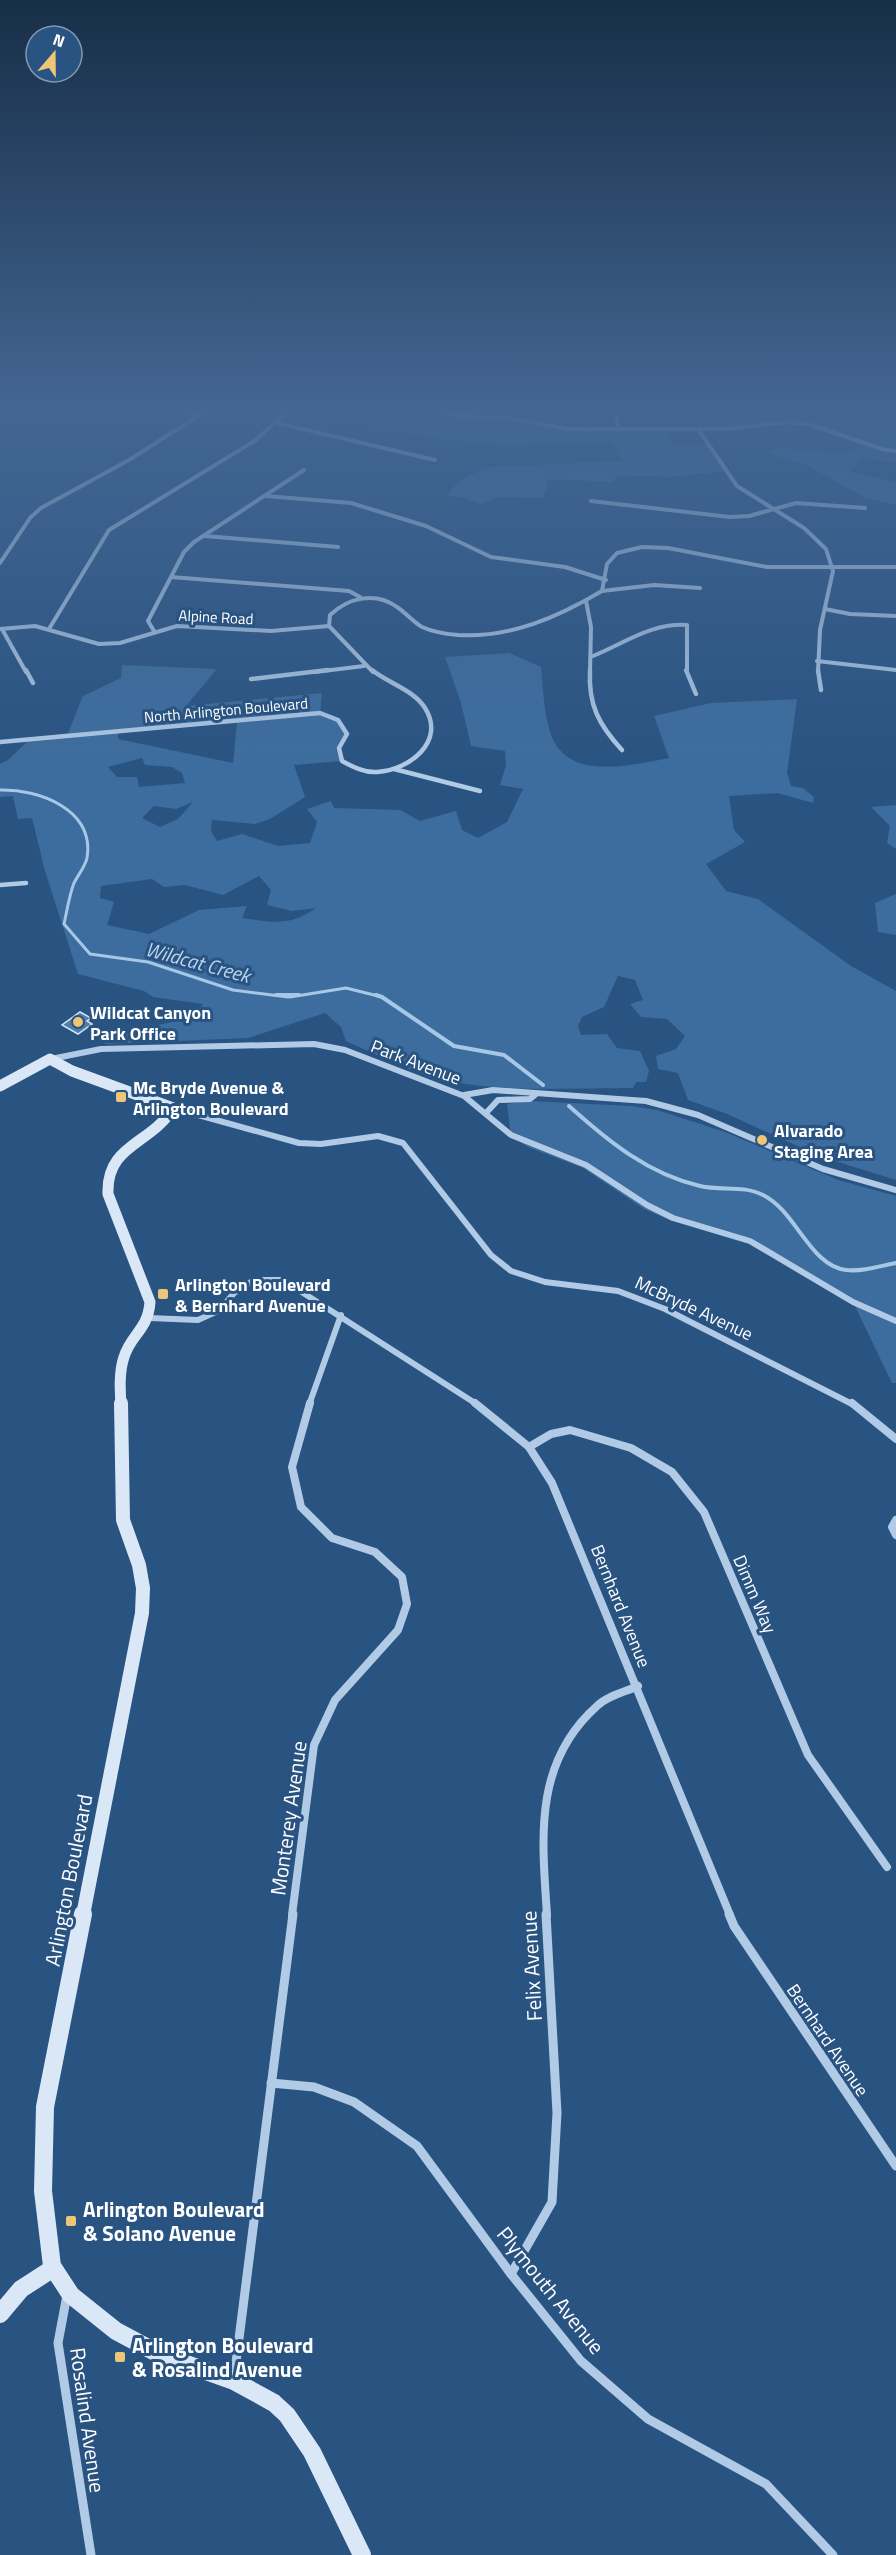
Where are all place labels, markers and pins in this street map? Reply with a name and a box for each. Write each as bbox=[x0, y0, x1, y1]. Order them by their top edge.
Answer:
place label: Wildcat Canyon Park Office bbox=[90, 999, 211, 1047]
marker: Wildcat Canyon Park Office bbox=[71, 1015, 85, 1029]
place label: Mc Bryde Avenue & Arlington Boulevard bbox=[133, 1074, 289, 1122]
marker: Mc Bryde Avenue & Arlington Boulevard bbox=[114, 1090, 128, 1104]
place label: Alvarado Staging Area bbox=[774, 1117, 873, 1165]
marker: Alvarado Staging Area bbox=[755, 1133, 769, 1147]
place label: Arlington Boulevard & Bernhard Avenue bbox=[175, 1271, 331, 1319]
marker: Arlington Boulevard & Bernhard Avenue bbox=[156, 1287, 170, 1301]
place label: Arlington Boulevard & Solano Avenue bbox=[83, 2193, 265, 2249]
marker: Arlington Boulevard & Solano Avenue bbox=[64, 2214, 78, 2228]
place label: Arlington Boulevard & Rosalind Avenue bbox=[132, 2329, 314, 2385]
marker: Arlington Boulevard & Rosalind Avenue bbox=[113, 2350, 127, 2364]

